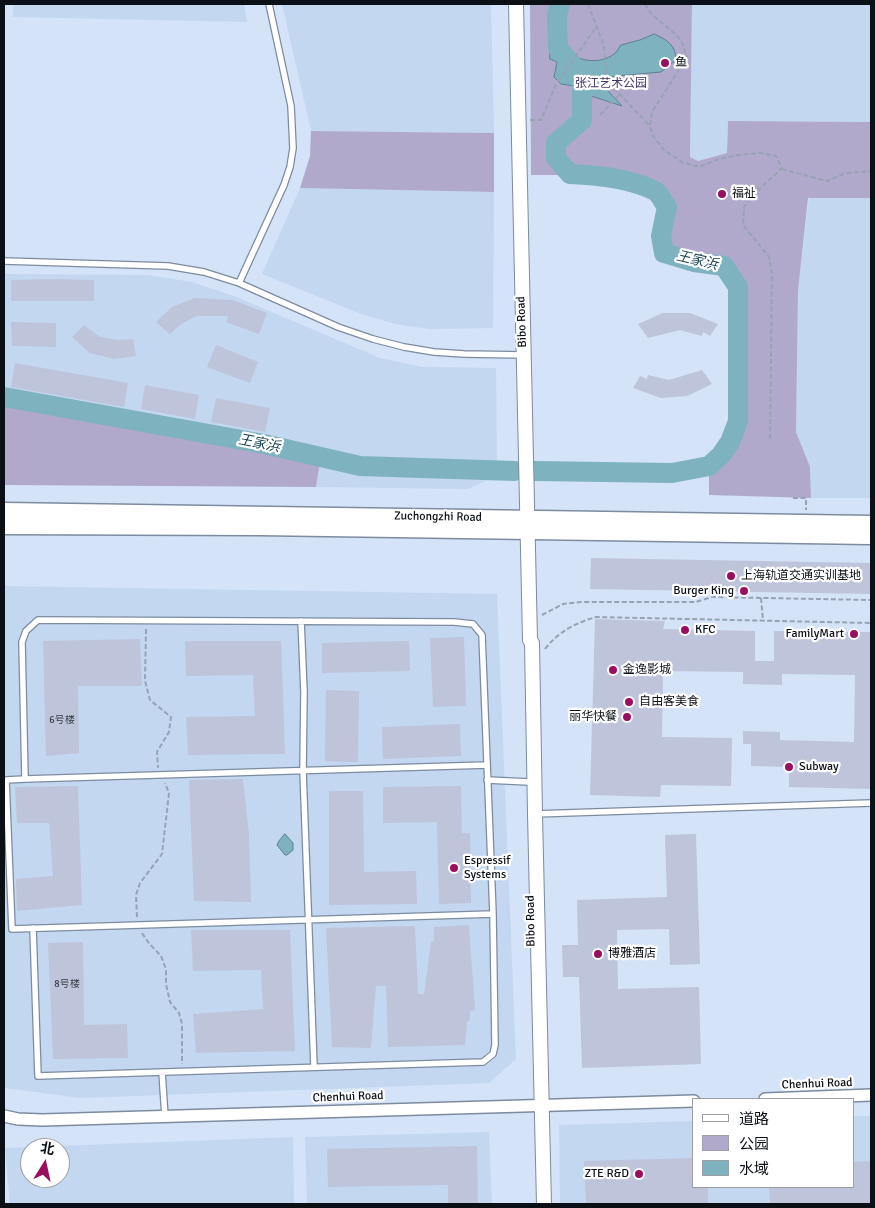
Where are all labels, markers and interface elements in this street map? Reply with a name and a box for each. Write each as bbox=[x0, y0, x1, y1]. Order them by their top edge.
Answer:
place label: 鱼 bbox=[675, 56, 687, 70]
marker: 鱼 bbox=[659, 57, 671, 69]
park label: 张江艺术公园 bbox=[575, 77, 647, 91]
place label: 福祉 bbox=[732, 187, 756, 201]
marker: 福祉 bbox=[716, 188, 728, 200]
water label: 王家浜 bbox=[675, 248, 719, 274]
street label: Bibo Road bbox=[514, 296, 530, 348]
water label: 王家浜 bbox=[237, 432, 281, 456]
street label: Zuchongzhi Road bbox=[394, 509, 482, 525]
place label: 上海轨道交通实训基地 bbox=[741, 569, 861, 583]
marker: 上海轨道交通实训基地 bbox=[725, 570, 737, 582]
place label: Burger King bbox=[673, 584, 734, 598]
marker: Burger King bbox=[738, 585, 750, 597]
place label: KFC bbox=[695, 623, 716, 637]
marker: KFC bbox=[679, 624, 691, 636]
place label: FamilyMart bbox=[786, 627, 844, 641]
marker: FamilyMart bbox=[848, 628, 860, 640]
place label: 金逸影城 bbox=[623, 663, 671, 677]
marker: 金逸影城 bbox=[607, 664, 619, 676]
place label: 自由客美食 bbox=[639, 695, 699, 709]
marker: 自由客美食 bbox=[623, 696, 635, 708]
place label: 丽华快餐 bbox=[569, 710, 617, 724]
marker: 丽华快餐 bbox=[621, 711, 633, 723]
house number: 6号楼 bbox=[49, 714, 75, 726]
place label: Subway bbox=[799, 760, 839, 774]
marker: Subway bbox=[783, 761, 795, 773]
place label: Espressif Systems bbox=[464, 854, 510, 882]
marker: Espressif Systems bbox=[448, 862, 460, 874]
street label: Bibo Road bbox=[523, 895, 539, 947]
place label: 博雅酒店 bbox=[608, 947, 656, 961]
marker: 博雅酒店 bbox=[592, 948, 604, 960]
house number: 8号楼 bbox=[54, 978, 80, 990]
street label: Chenhui Road bbox=[781, 1076, 853, 1092]
street label: Chenhui Road bbox=[312, 1089, 384, 1105]
legend bbox=[692, 1098, 855, 1188]
text: 道路 bbox=[739, 1110, 769, 1128]
text: 公园 bbox=[739, 1135, 769, 1153]
north arrow bbox=[20, 1138, 70, 1188]
text: 北 bbox=[39, 1139, 56, 1158]
text: 水域 bbox=[739, 1160, 769, 1178]
place label: ZTE R&D bbox=[584, 1167, 629, 1181]
marker: ZTE R&D bbox=[633, 1168, 645, 1180]

